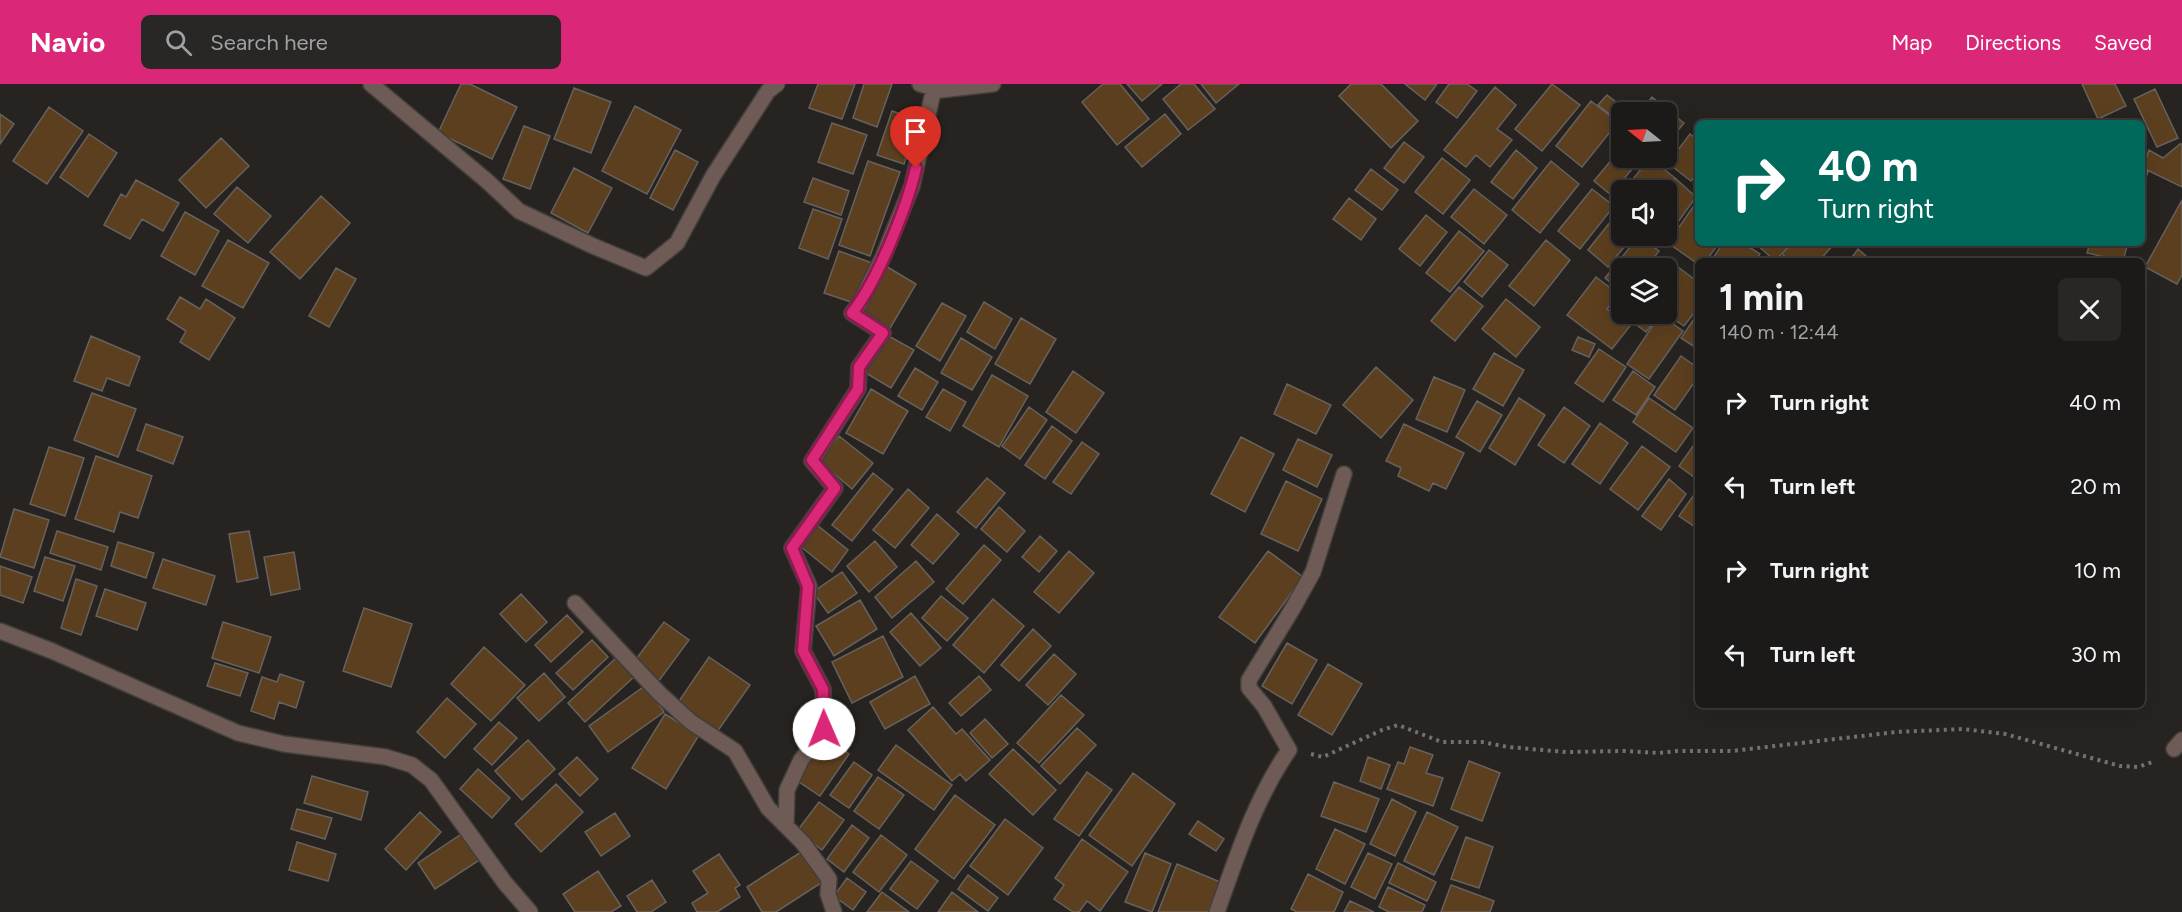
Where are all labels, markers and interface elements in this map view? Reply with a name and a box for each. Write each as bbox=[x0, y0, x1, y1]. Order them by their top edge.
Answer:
search box bbox=[141, 15, 561, 69]
text: Navio bbox=[30, 25, 105, 59]
icon: search bbox=[162, 26, 195, 59]
text: Search here bbox=[210, 29, 328, 56]
text: Map bbox=[1891, 30, 1932, 55]
text: Directions bbox=[1965, 30, 2061, 55]
text: Saved bbox=[2094, 30, 2152, 55]
north arrow bbox=[1611, 102, 1677, 168]
map controls bbox=[1611, 102, 1677, 324]
pin bbox=[890, 106, 941, 168]
icon: arrive bbox=[899, 115, 932, 148]
text: 40 m bbox=[1818, 141, 1918, 192]
icon: right bbox=[1719, 144, 1797, 222]
button: sound bbox=[1611, 180, 1677, 246]
text: Turn right bbox=[1818, 192, 1934, 225]
button: layers bbox=[1611, 258, 1677, 324]
text: 1 min bbox=[1719, 276, 1804, 319]
button: close bbox=[2058, 278, 2121, 341]
text: 140 m · 12:44 bbox=[1719, 320, 1839, 344]
icon: right bbox=[1719, 386, 1752, 419]
text: Turn right bbox=[1770, 389, 1869, 416]
text: 40 m bbox=[2069, 389, 2121, 416]
icon: left bbox=[1719, 470, 1752, 503]
text: Turn left bbox=[1770, 473, 1856, 500]
text: 20 m bbox=[2070, 473, 2121, 500]
icon: right bbox=[1719, 554, 1752, 587]
text: Turn right bbox=[1770, 557, 1869, 584]
text: 10 m bbox=[2074, 557, 2121, 584]
icon: left bbox=[1719, 638, 1752, 671]
text: Turn left bbox=[1770, 641, 1856, 668]
text: 30 m bbox=[2071, 641, 2121, 668]
position arrow bbox=[792, 697, 856, 761]

